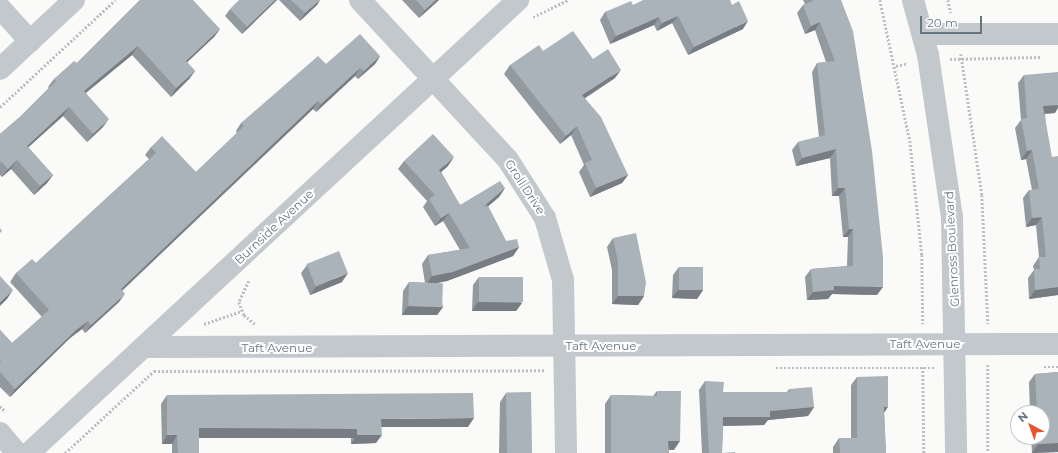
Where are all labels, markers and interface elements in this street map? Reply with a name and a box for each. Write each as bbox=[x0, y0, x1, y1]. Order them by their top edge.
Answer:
scale bar bbox=[922, 8, 984, 34]
text: 20 m bbox=[927, 15, 958, 30]
street label: Groll Drive bbox=[502, 157, 548, 217]
street label: Burnside Avenue bbox=[231, 187, 317, 267]
street label: Glenross Boulevard bbox=[942, 191, 962, 307]
street label: Taft Avenue bbox=[890, 337, 960, 351]
street label: Taft Avenue bbox=[566, 339, 636, 353]
street label: Taft Avenue bbox=[242, 341, 312, 355]
north arrow bbox=[1010, 405, 1050, 445]
text: N bbox=[1015, 409, 1031, 425]

